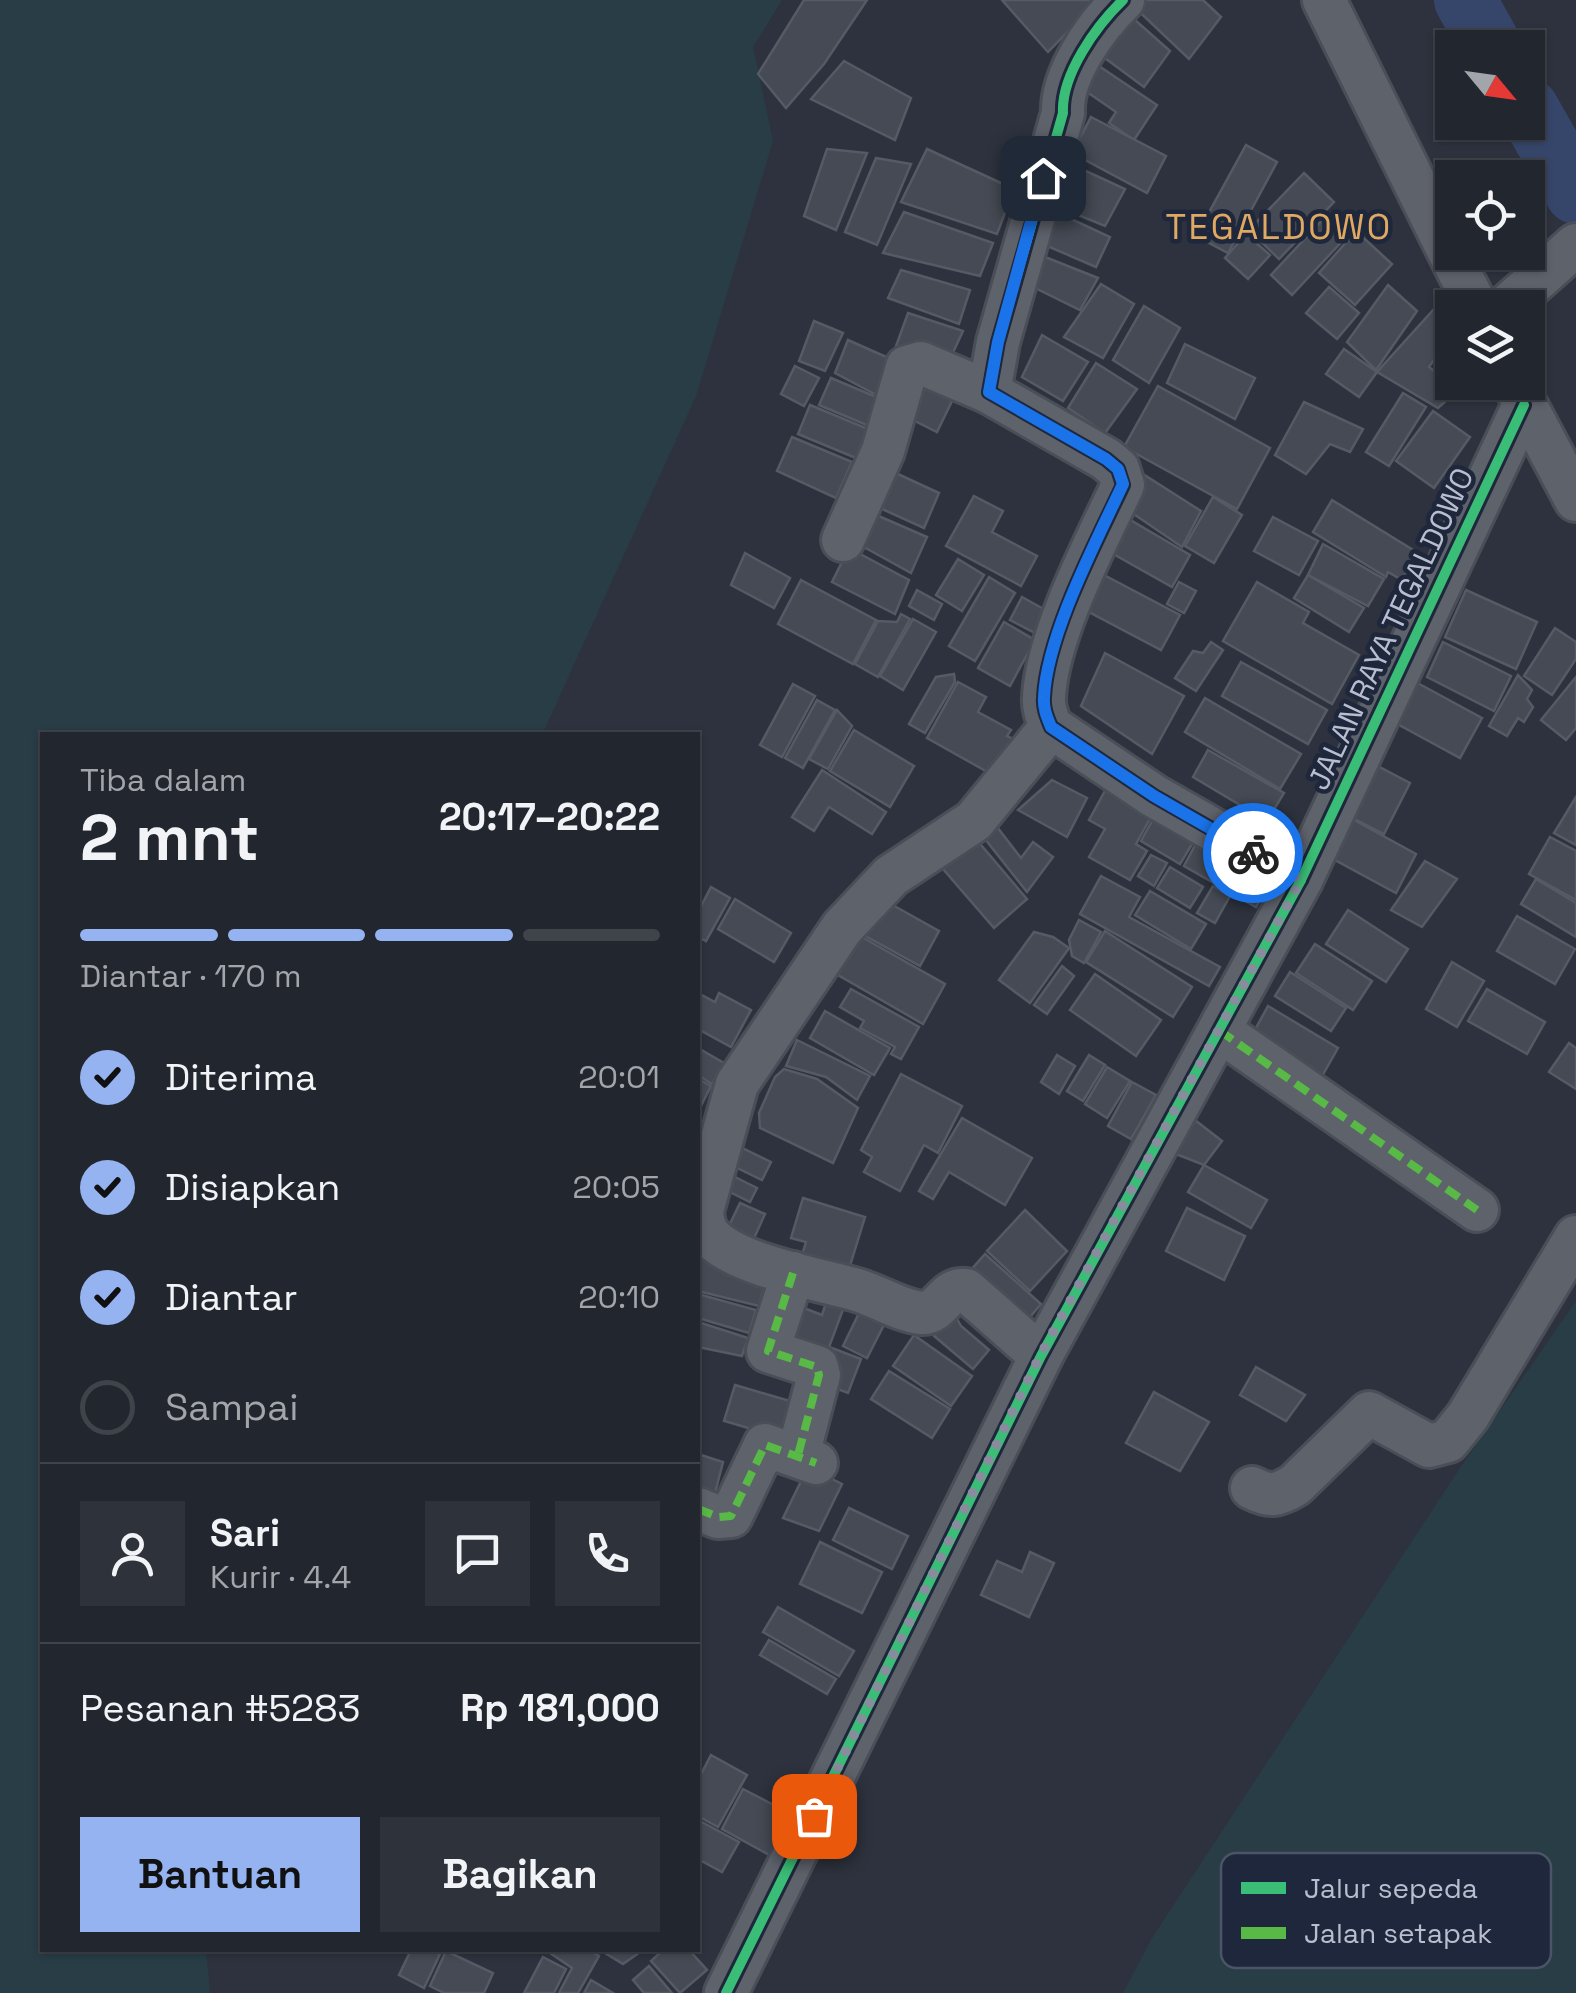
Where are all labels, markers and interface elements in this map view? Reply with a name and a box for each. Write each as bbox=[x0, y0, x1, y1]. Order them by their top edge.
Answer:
north arrow bbox=[1435, 30, 1545, 140]
map controls bbox=[1435, 30, 1545, 400]
pin bbox=[1001, 136, 1086, 221]
icon: home bbox=[1016, 151, 1071, 206]
button: locate bbox=[1435, 160, 1545, 270]
district label: TEGALDOWO bbox=[1165, 205, 1393, 249]
button: layers bbox=[1435, 290, 1545, 400]
street label: JALAN RAYA TEGALDOWO bbox=[1299, 461, 1482, 796]
text: Tiba dalam bbox=[80, 760, 246, 800]
text: 20:17–20:22 bbox=[439, 793, 660, 841]
text: 2 mnt bbox=[80, 796, 259, 879]
courier bbox=[1203, 803, 1303, 903]
icon: bike bbox=[1226, 826, 1281, 881]
text: Diantar · 170 m bbox=[80, 956, 302, 996]
icon: check bbox=[80, 1050, 135, 1105]
text: Diterima bbox=[165, 1053, 317, 1101]
text: 20:01 bbox=[578, 1057, 660, 1097]
icon: check bbox=[80, 1160, 135, 1215]
text: Disiapkan bbox=[165, 1163, 340, 1211]
text: 20:05 bbox=[572, 1167, 660, 1207]
icon: check bbox=[80, 1270, 135, 1325]
text: Diantar bbox=[165, 1273, 298, 1321]
text: 20:10 bbox=[578, 1277, 660, 1317]
text: Sampai bbox=[165, 1383, 298, 1431]
button: person bbox=[80, 1501, 185, 1606]
button: chat bbox=[425, 1501, 530, 1606]
button: phone bbox=[555, 1501, 660, 1606]
text: Sari bbox=[210, 1509, 280, 1557]
text: Kurir · 4.4 bbox=[210, 1557, 351, 1597]
text: Pesanan #5283 bbox=[80, 1684, 361, 1732]
text: Rp 181,000 bbox=[460, 1684, 660, 1732]
pin bbox=[772, 1774, 857, 1859]
icon: bag bbox=[787, 1789, 842, 1844]
button: Bantuan bbox=[80, 1817, 360, 1932]
button: Bagikan bbox=[380, 1817, 660, 1932]
legend bbox=[1221, 1853, 1551, 1968]
text: Jalur sepeda bbox=[1304, 1870, 1478, 1906]
text: Jalan setapak bbox=[1304, 1915, 1492, 1951]

